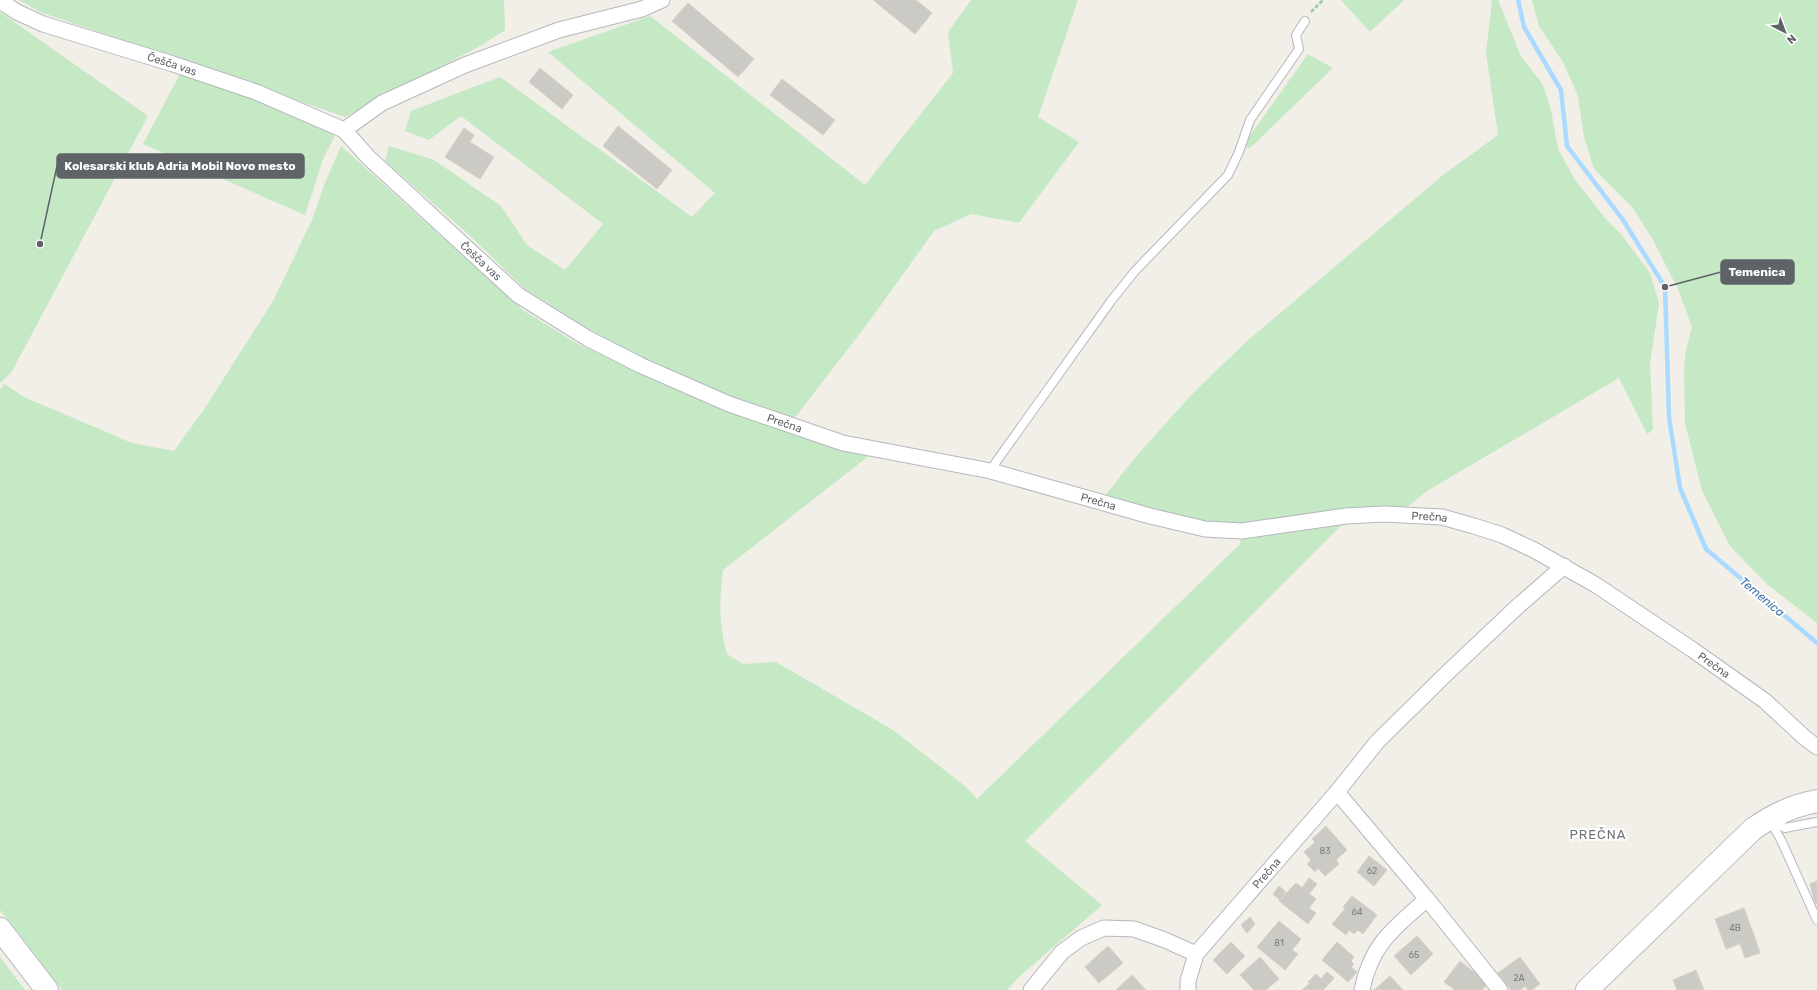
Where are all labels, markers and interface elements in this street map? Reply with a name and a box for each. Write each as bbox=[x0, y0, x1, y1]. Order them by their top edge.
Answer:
north arrow bbox=[1765, 12, 1805, 52]
text: N bbox=[1784, 32, 1799, 47]
street label: Češča vas bbox=[146, 50, 199, 78]
callout: Kolesarski klub Adria Mobil Novo mesto bbox=[57, 154, 304, 178]
text: Kolesarski klub Adria Mobil Novo mesto bbox=[64, 159, 296, 173]
street label: Češča vas bbox=[458, 239, 505, 283]
callout: Temenica bbox=[1721, 260, 1794, 284]
text: Temenica bbox=[1728, 265, 1786, 279]
street label: Prečna bbox=[765, 411, 804, 435]
street label: Prečna bbox=[1079, 490, 1118, 513]
street label: Prečna bbox=[1411, 509, 1449, 525]
water label: Temenica bbox=[1737, 574, 1787, 620]
street label: Prečna bbox=[1695, 649, 1732, 681]
district label: PREČNA bbox=[1569, 827, 1627, 842]
house number: 83 bbox=[1319, 846, 1331, 856]
street label: Prečna bbox=[1250, 855, 1283, 891]
house number: 62 bbox=[1367, 866, 1377, 876]
house number: 64 bbox=[1351, 907, 1363, 917]
house number: 4B bbox=[1729, 923, 1741, 933]
house number: 81 bbox=[1274, 938, 1284, 948]
house number: 65 bbox=[1409, 950, 1419, 960]
house number: 2A bbox=[1513, 973, 1525, 983]

